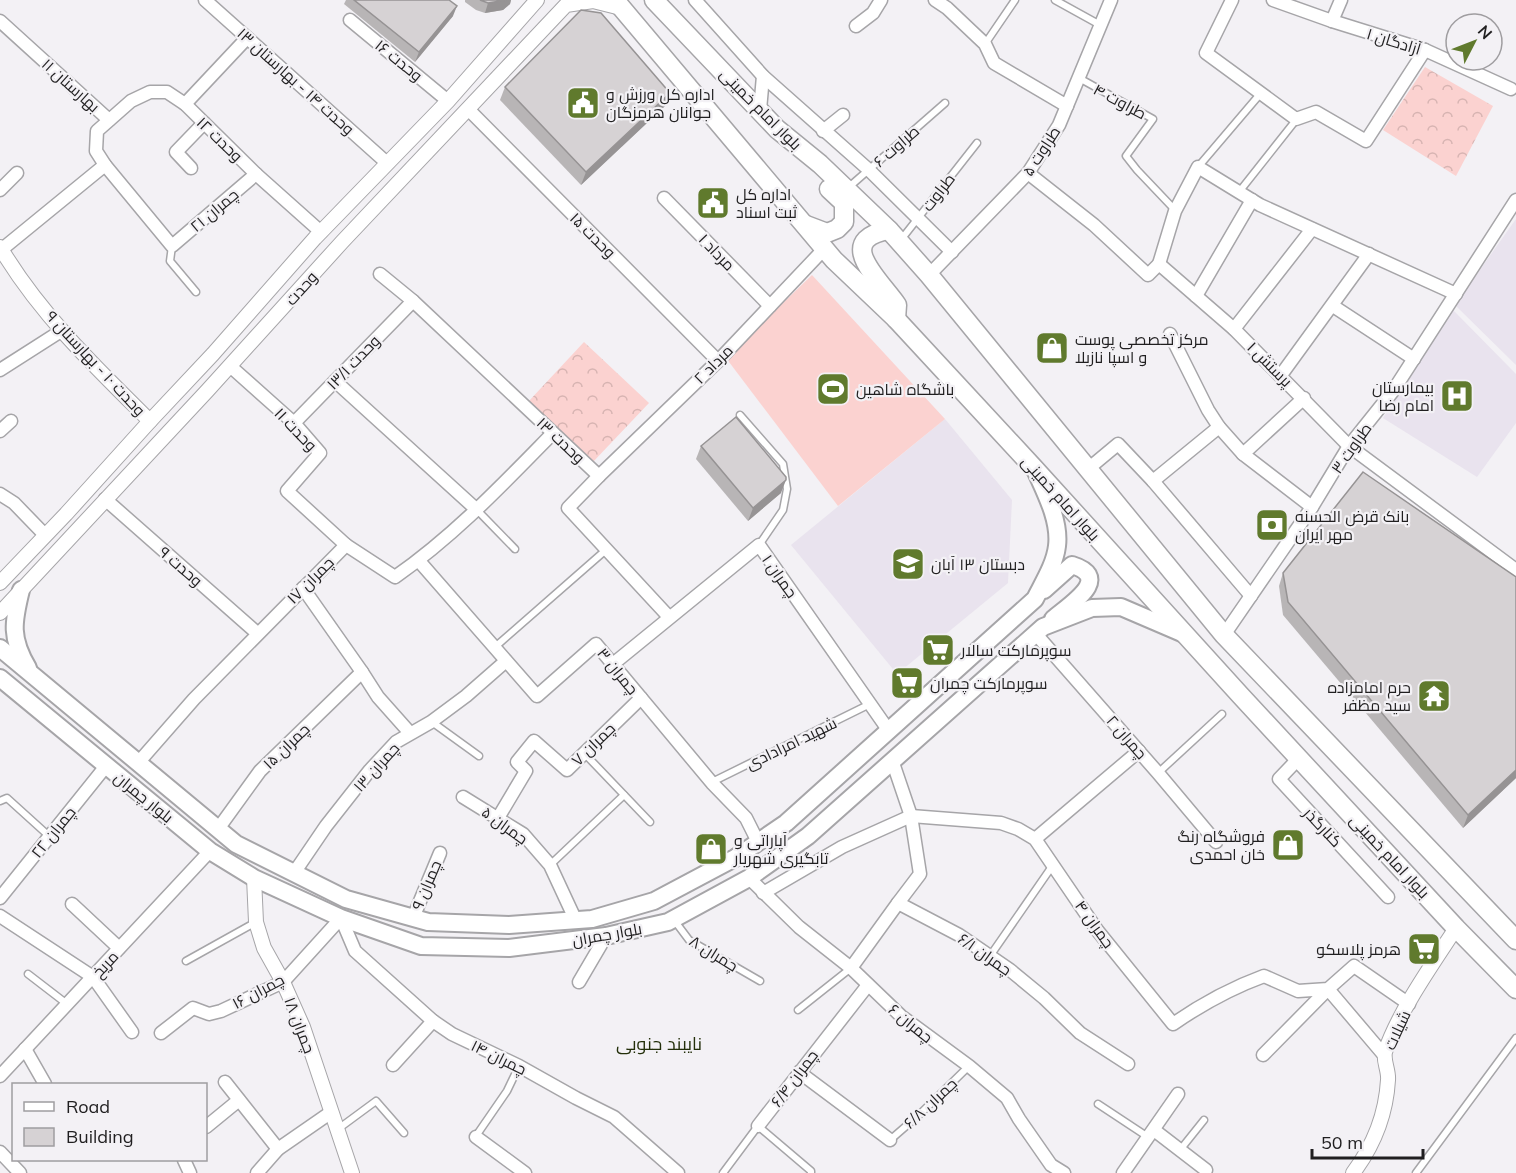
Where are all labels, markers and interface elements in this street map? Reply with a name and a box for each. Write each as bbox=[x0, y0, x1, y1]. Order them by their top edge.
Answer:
north arrow bbox=[1444, 12, 1504, 72]
text: N bbox=[1474, 21, 1497, 43]
street label: وحدت ۱۴ - بهارستان ۱۳ bbox=[233, 23, 359, 140]
street label: آزادگان ۱ bbox=[1364, 23, 1424, 60]
street label: وحدت ۱۶ bbox=[371, 35, 427, 85]
street label: بهارستان ۱۱ bbox=[37, 54, 104, 117]
street label: بلوار امام خمینی bbox=[714, 64, 806, 156]
street label: طراوت ۴ bbox=[1090, 79, 1150, 123]
place label: اداره کل ورزش و جوانان هرمزگان bbox=[606, 84, 715, 123]
public building icon: اداره کل ورزش و جوانان هرمزگان bbox=[565, 85, 601, 121]
street label: وحدت ۱۲ bbox=[193, 112, 247, 166]
street label: طراوت ۶ bbox=[869, 121, 923, 171]
street label: طراوت ۵ bbox=[1018, 122, 1064, 180]
street label: طراوت bbox=[917, 169, 959, 215]
street label: چمران ۲۱ bbox=[186, 184, 244, 238]
place label: اداره کل ثبت اسناد bbox=[736, 184, 798, 222]
public building icon: اداره کل ثبت اسناد bbox=[695, 185, 731, 221]
street label: وحدت ۱۵ bbox=[566, 208, 620, 262]
street label: مرداد ۱ bbox=[695, 229, 739, 275]
street label: وحدت bbox=[281, 267, 321, 309]
street label: وحدت ۱۰ - بهارستان ۹ bbox=[41, 306, 150, 420]
place label: مرکز تخصصی پوست و اسپا نازیلا bbox=[1075, 329, 1208, 368]
shop icon: مرکز تخصصی پوست و اسپا نازیلا bbox=[1034, 330, 1070, 366]
street label: وحدت ۱۳/۱ bbox=[322, 331, 384, 393]
street label: پرستش ۱ bbox=[1242, 337, 1297, 393]
street label: مرداد ۲ bbox=[689, 340, 737, 388]
sports icon: باشگاه شاهین bbox=[815, 371, 851, 407]
place label: بیمارستان امام رضا bbox=[1372, 377, 1434, 417]
hospital icon: بیمارستان امام رضا bbox=[1439, 378, 1475, 414]
place label: باشگاه شاهین bbox=[856, 379, 954, 400]
street label: وحدت ۱۱ bbox=[270, 403, 322, 455]
street label: وحدت ۱۳ bbox=[533, 413, 589, 467]
street label: طراوت ۳ bbox=[1326, 419, 1376, 477]
street label: بلوار امام خمینی bbox=[1016, 451, 1105, 546]
place label: بانک قرض الحسنه مهر ایران bbox=[1295, 506, 1409, 545]
bank icon: بانک قرض الحسنه مهر ایران bbox=[1254, 507, 1290, 543]
street label: وحدت ۹ bbox=[155, 542, 207, 590]
school or university icon: دبستان ۱۳ آبان bbox=[890, 546, 926, 582]
street label: چمران ۱ bbox=[756, 550, 802, 603]
street label: چمران ۱۷ bbox=[282, 552, 339, 609]
place label: دبستان ۱۳ آبان bbox=[931, 554, 1025, 575]
supermarket icon: سوپرمارکت سالار bbox=[920, 632, 956, 668]
place label: سوپرمارکت سالار bbox=[960, 640, 1071, 662]
street label: چمران ۳ bbox=[592, 644, 643, 700]
supermarket icon: سوپرمارکت چمران bbox=[889, 665, 925, 701]
place label: سوپرمارکت چمران bbox=[930, 673, 1047, 695]
place label: حرم امامزاده سید مظفر bbox=[1327, 677, 1411, 715]
temple icon: حرم امامزاده سید مظفر bbox=[1416, 678, 1452, 714]
street label: چمران ۲ bbox=[1101, 711, 1152, 765]
street label: شهید امرادادی bbox=[742, 712, 840, 775]
street label: چمران ۷ bbox=[567, 718, 621, 771]
street label: چمران ۱۵ bbox=[258, 719, 315, 775]
street label: چمران ۱۳ bbox=[349, 738, 405, 797]
street label: بلوار چمران bbox=[109, 767, 178, 829]
street label: چمران ۲۲ bbox=[26, 802, 81, 863]
street label: چمران ۵ bbox=[477, 802, 532, 850]
street label: کنارگذر bbox=[1299, 802, 1346, 851]
street label: بلوار امام خمینی bbox=[1344, 810, 1434, 904]
place label: فروشگاه رنگ خان احمدی bbox=[1177, 826, 1265, 865]
shop icon: فروشگاه رنگ خان احمدی bbox=[1270, 827, 1306, 863]
place label: آپاراتی و تابگیری شهریار bbox=[733, 830, 829, 869]
shop icon: آپاراتی و تابگیری شهریار bbox=[693, 831, 729, 867]
street label: چمران ۹ bbox=[407, 857, 447, 914]
street label: چمران ۴ bbox=[1069, 896, 1119, 953]
street label: بلوار چمران bbox=[571, 918, 644, 952]
street label: چمران ۶/۱ bbox=[953, 928, 1016, 981]
street label: چمران ۸ bbox=[685, 930, 742, 977]
supermarket icon: هرمز پلاسکو bbox=[1406, 931, 1442, 967]
place label: هرمز پلاسکو bbox=[1316, 939, 1401, 961]
street label: مریخ bbox=[88, 946, 124, 983]
street label: چمران ۱۶ bbox=[228, 969, 288, 1015]
street label: چمران ۱۸ bbox=[278, 994, 320, 1057]
street label: چمران ۶ bbox=[884, 999, 937, 1048]
street label: شیلات bbox=[1379, 1007, 1415, 1053]
district label: نایبند جنوبی bbox=[616, 1032, 702, 1055]
street label: چمران ۱۴ bbox=[467, 1035, 530, 1081]
street label: چمران ۶/۴ bbox=[766, 1045, 824, 1112]
street label: چمران ۶/۸ bbox=[899, 1073, 962, 1134]
legend bbox=[12, 1083, 207, 1161]
text: Road bbox=[66, 1095, 110, 1118]
scale bar bbox=[1312, 1122, 1423, 1160]
text: Building bbox=[66, 1125, 134, 1148]
text: 50 m bbox=[1321, 1131, 1363, 1154]

